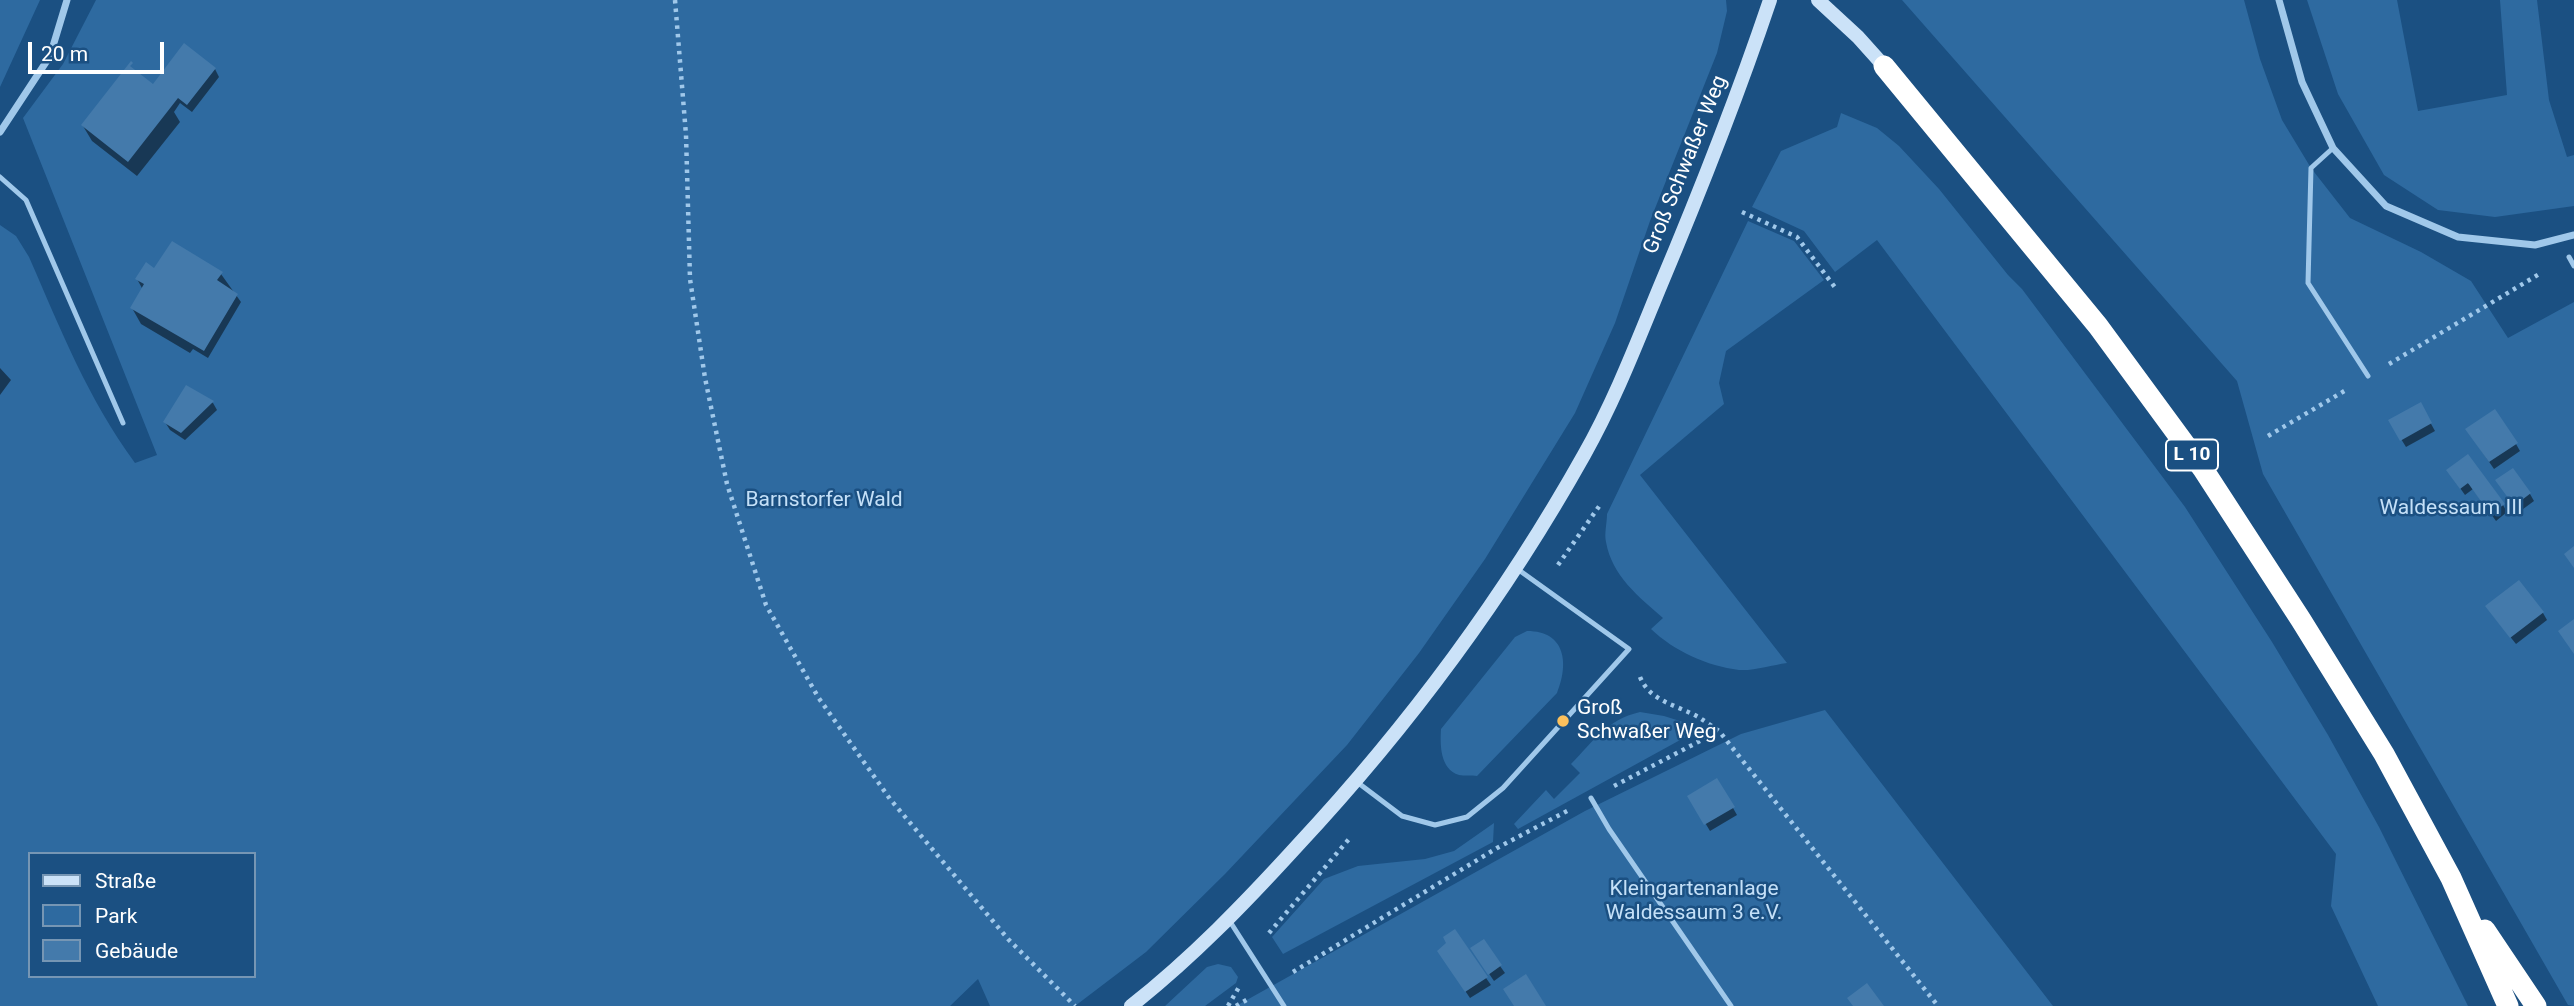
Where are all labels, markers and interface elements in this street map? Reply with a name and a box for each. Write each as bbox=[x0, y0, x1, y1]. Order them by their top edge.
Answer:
scale bar bbox=[32, 28, 168, 72]
text: 20 m bbox=[41, 42, 88, 66]
street label: Groß Schwaßer Weg bbox=[1639, 72, 1733, 258]
road number: L 10 bbox=[2166, 440, 2218, 470]
park label: Barnstorfer Wald bbox=[745, 488, 903, 514]
park label: Waldessaum III bbox=[2379, 496, 2523, 522]
place label: Groß Schwaßer Weg bbox=[1577, 696, 1716, 746]
marker: Groß Schwaßer Weg bbox=[1555, 713, 1571, 729]
legend bbox=[28, 852, 256, 978]
text: Straße bbox=[95, 869, 156, 893]
park label: Kleingartenanlage Waldessaum 3 e.V. bbox=[1606, 877, 1782, 927]
text: Park bbox=[95, 904, 137, 928]
text: Gebäude bbox=[95, 939, 178, 963]

